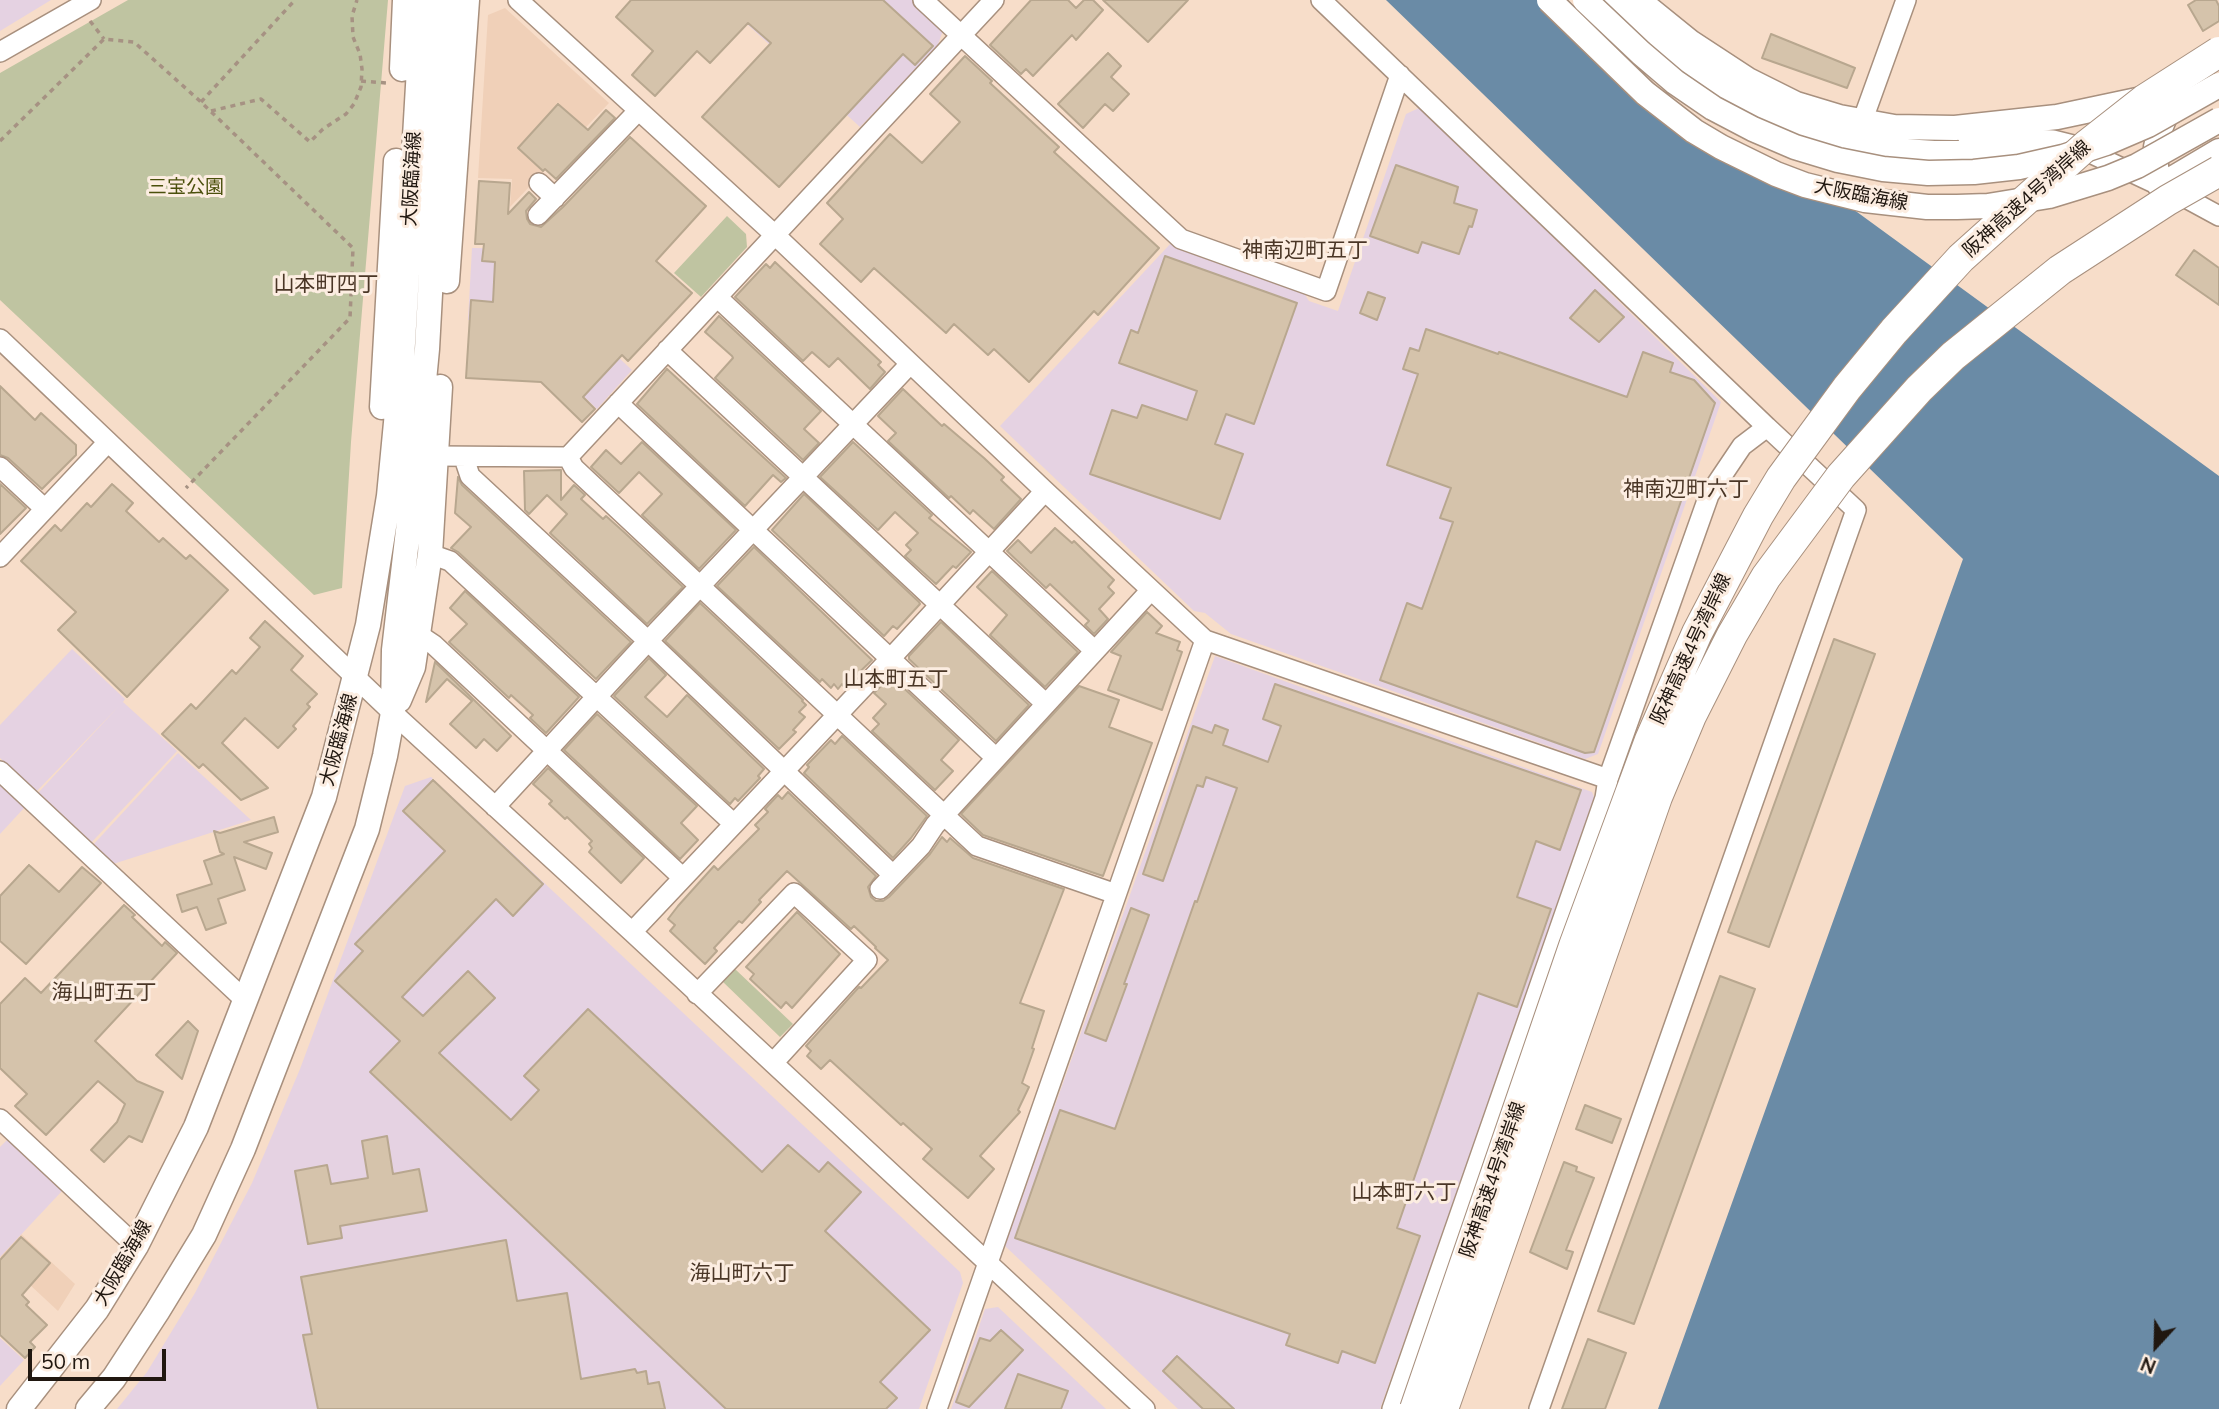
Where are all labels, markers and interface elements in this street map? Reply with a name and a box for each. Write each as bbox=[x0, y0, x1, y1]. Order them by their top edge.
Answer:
street label: 大阪臨海線 bbox=[398, 131, 426, 227]
street label: 阪神高速4号湾岸線 bbox=[1959, 136, 2095, 262]
street label: 大阪臨海線 bbox=[1812, 175, 1910, 215]
park label: 三宝公園 bbox=[148, 176, 224, 198]
district label: 神南辺町五丁 bbox=[1242, 238, 1368, 264]
district label: 山本町四丁 bbox=[274, 272, 378, 298]
district label: 神南辺町六丁 bbox=[1623, 477, 1749, 503]
street label: 阪神高速4号湾岸線 bbox=[1646, 570, 1736, 728]
district label: 山本町五丁 bbox=[844, 667, 948, 693]
street label: 大阪臨海線 bbox=[316, 691, 362, 789]
district label: 海山町五丁 bbox=[52, 980, 156, 1006]
street label: 阪神高速4号湾岸線 bbox=[1456, 1099, 1530, 1261]
district label: 山本町六丁 bbox=[1352, 1180, 1456, 1206]
street label: 大阪臨海線 bbox=[89, 1216, 157, 1310]
district label: 海山町六丁 bbox=[690, 1261, 794, 1287]
north arrow bbox=[2121, 1311, 2191, 1381]
scale bar bbox=[32, 1336, 170, 1380]
text: 50 m bbox=[41, 1348, 90, 1374]
text: N bbox=[2137, 1352, 2159, 1379]

